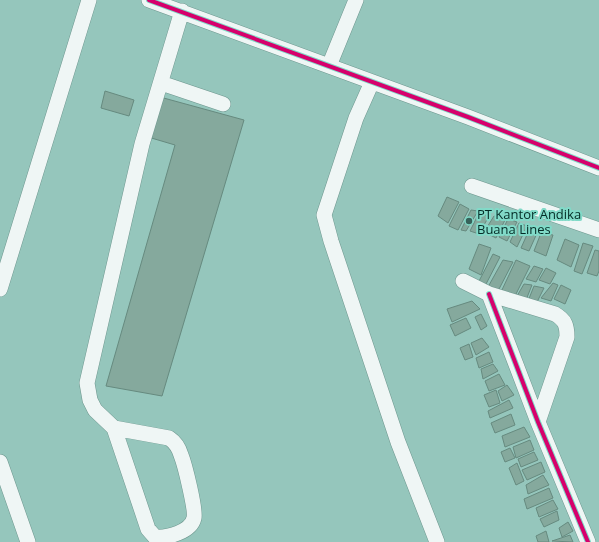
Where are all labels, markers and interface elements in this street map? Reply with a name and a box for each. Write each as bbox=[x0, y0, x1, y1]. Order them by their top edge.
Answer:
place label: PT Kantor Andika Buana Lines bbox=[477, 205, 581, 238]
marker: PT Kantor Andika Buana Lines bbox=[464, 216, 474, 226]

